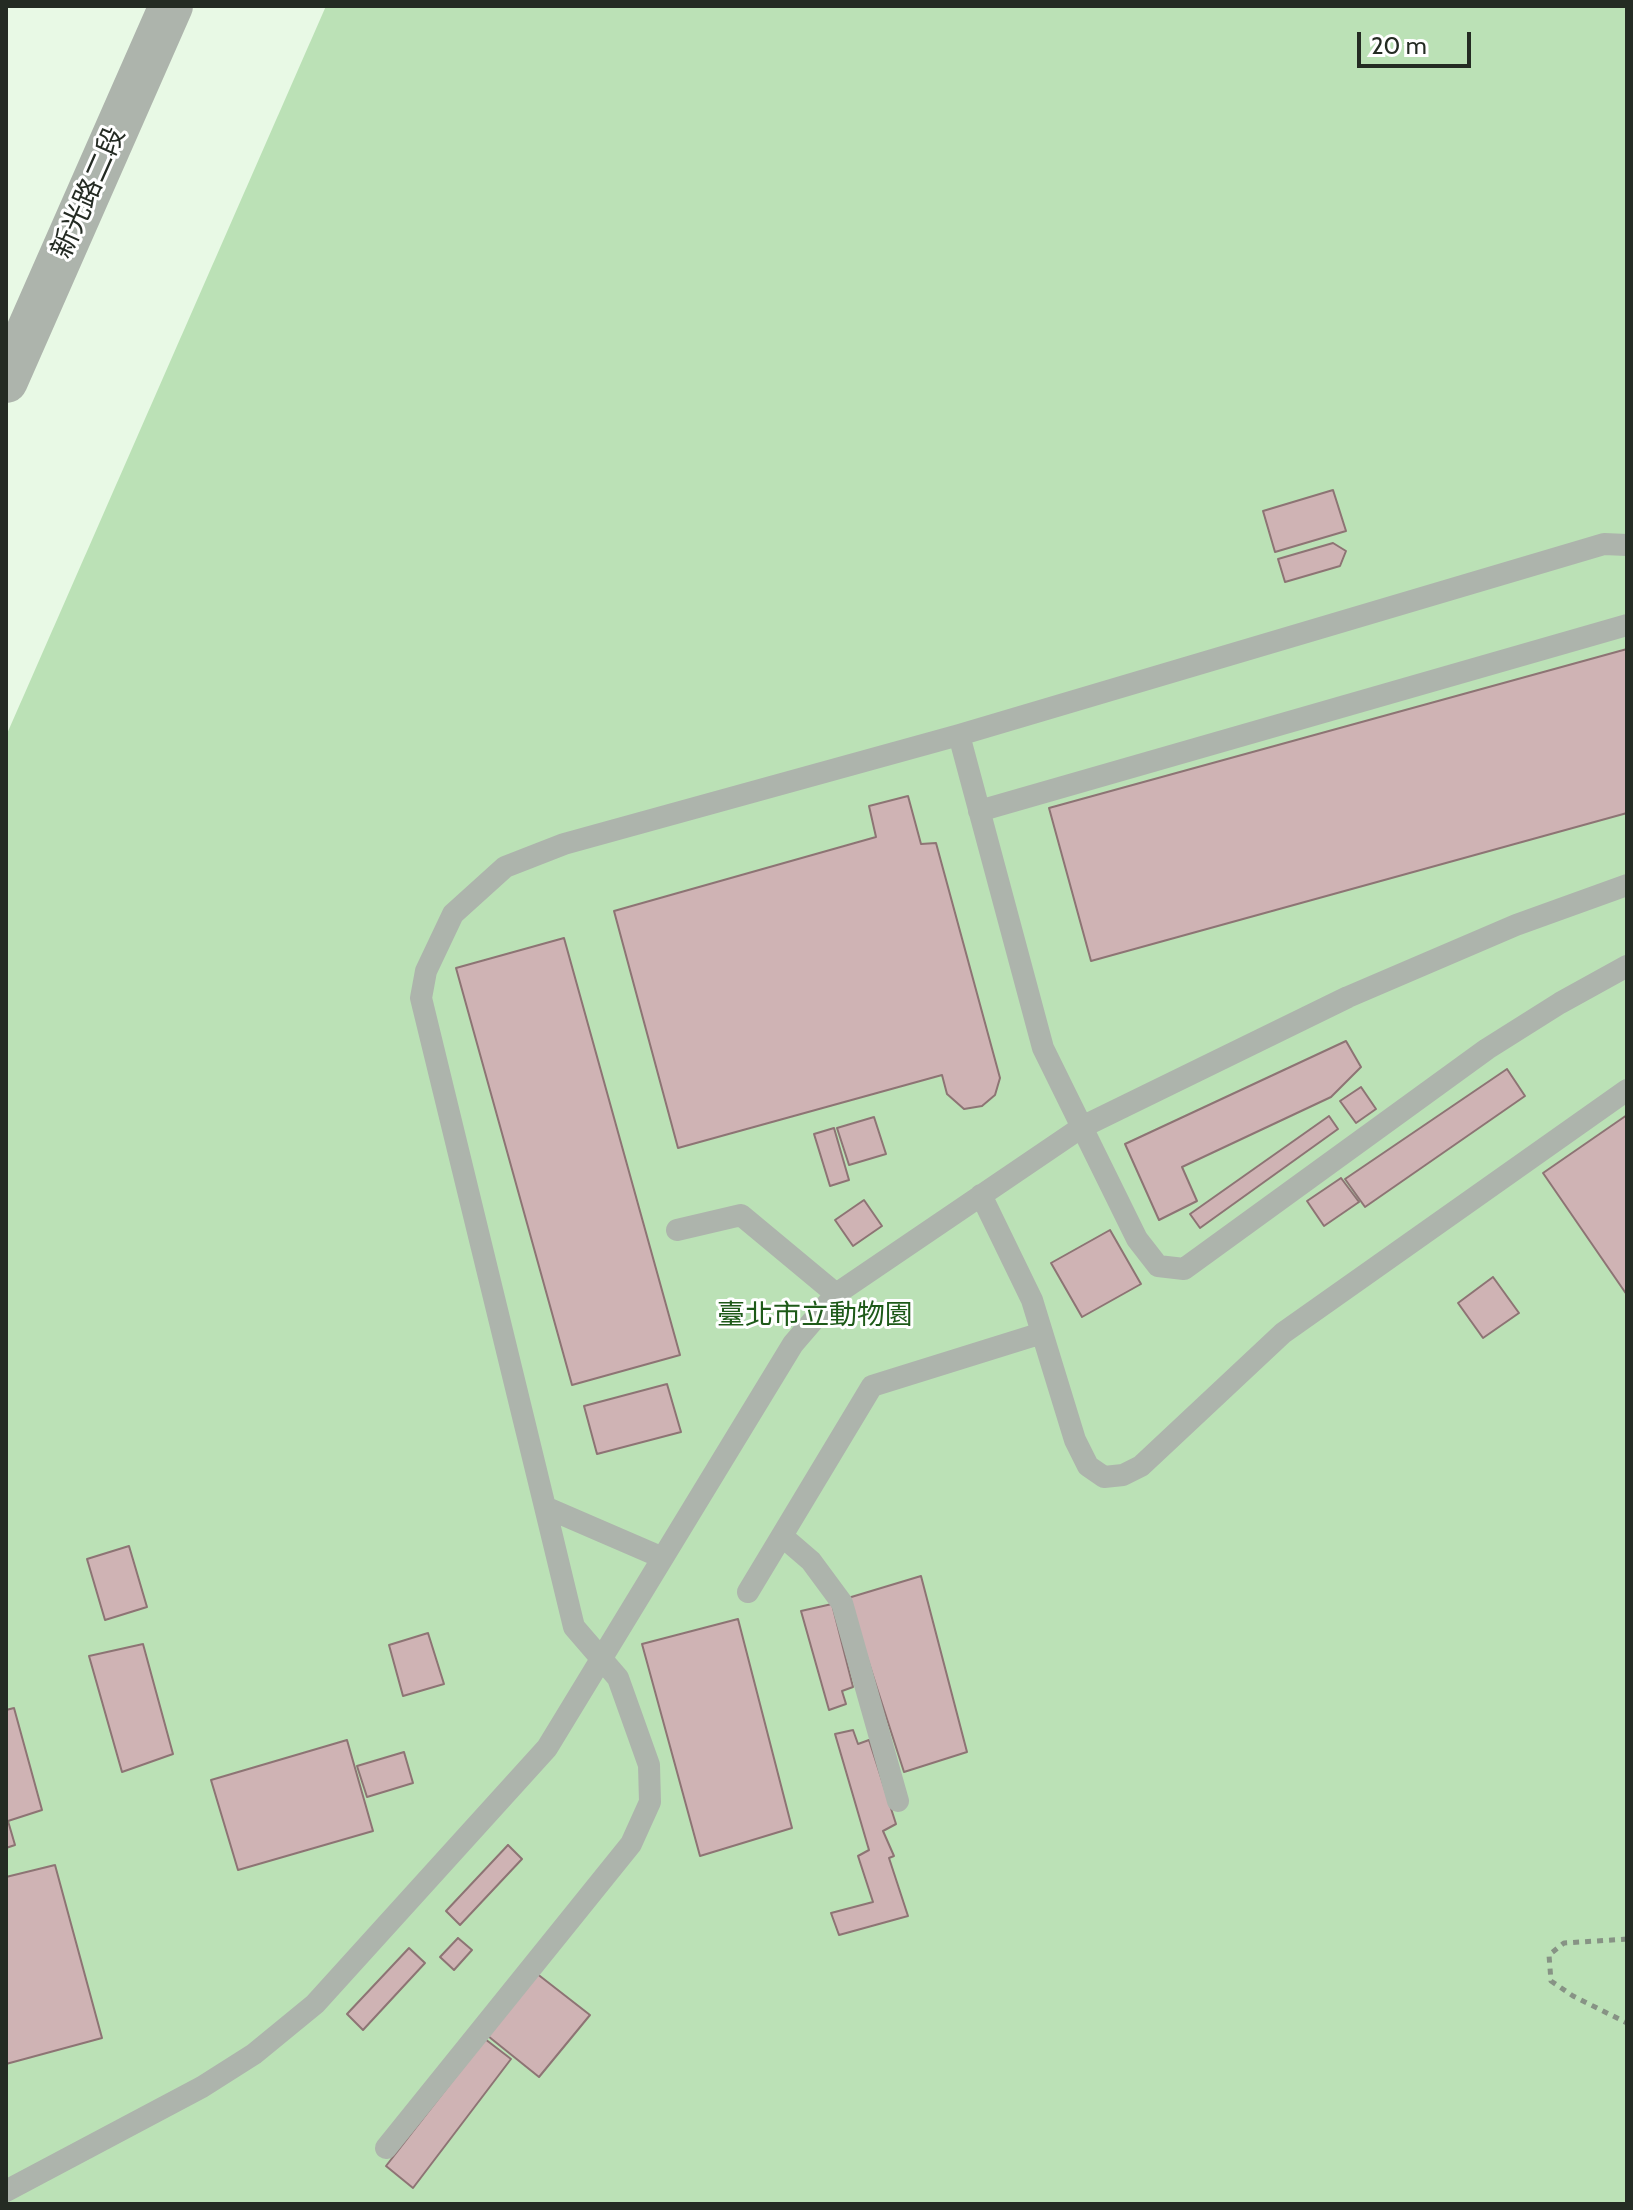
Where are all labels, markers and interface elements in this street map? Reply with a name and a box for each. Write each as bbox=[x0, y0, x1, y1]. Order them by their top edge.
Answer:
scale bar bbox=[1361, 16, 1475, 66]
text: 20 m bbox=[1371, 31, 1427, 60]
street label: 新光路二段 bbox=[45, 122, 133, 264]
park label: 臺北市立動物園 bbox=[717, 1299, 913, 1333]

